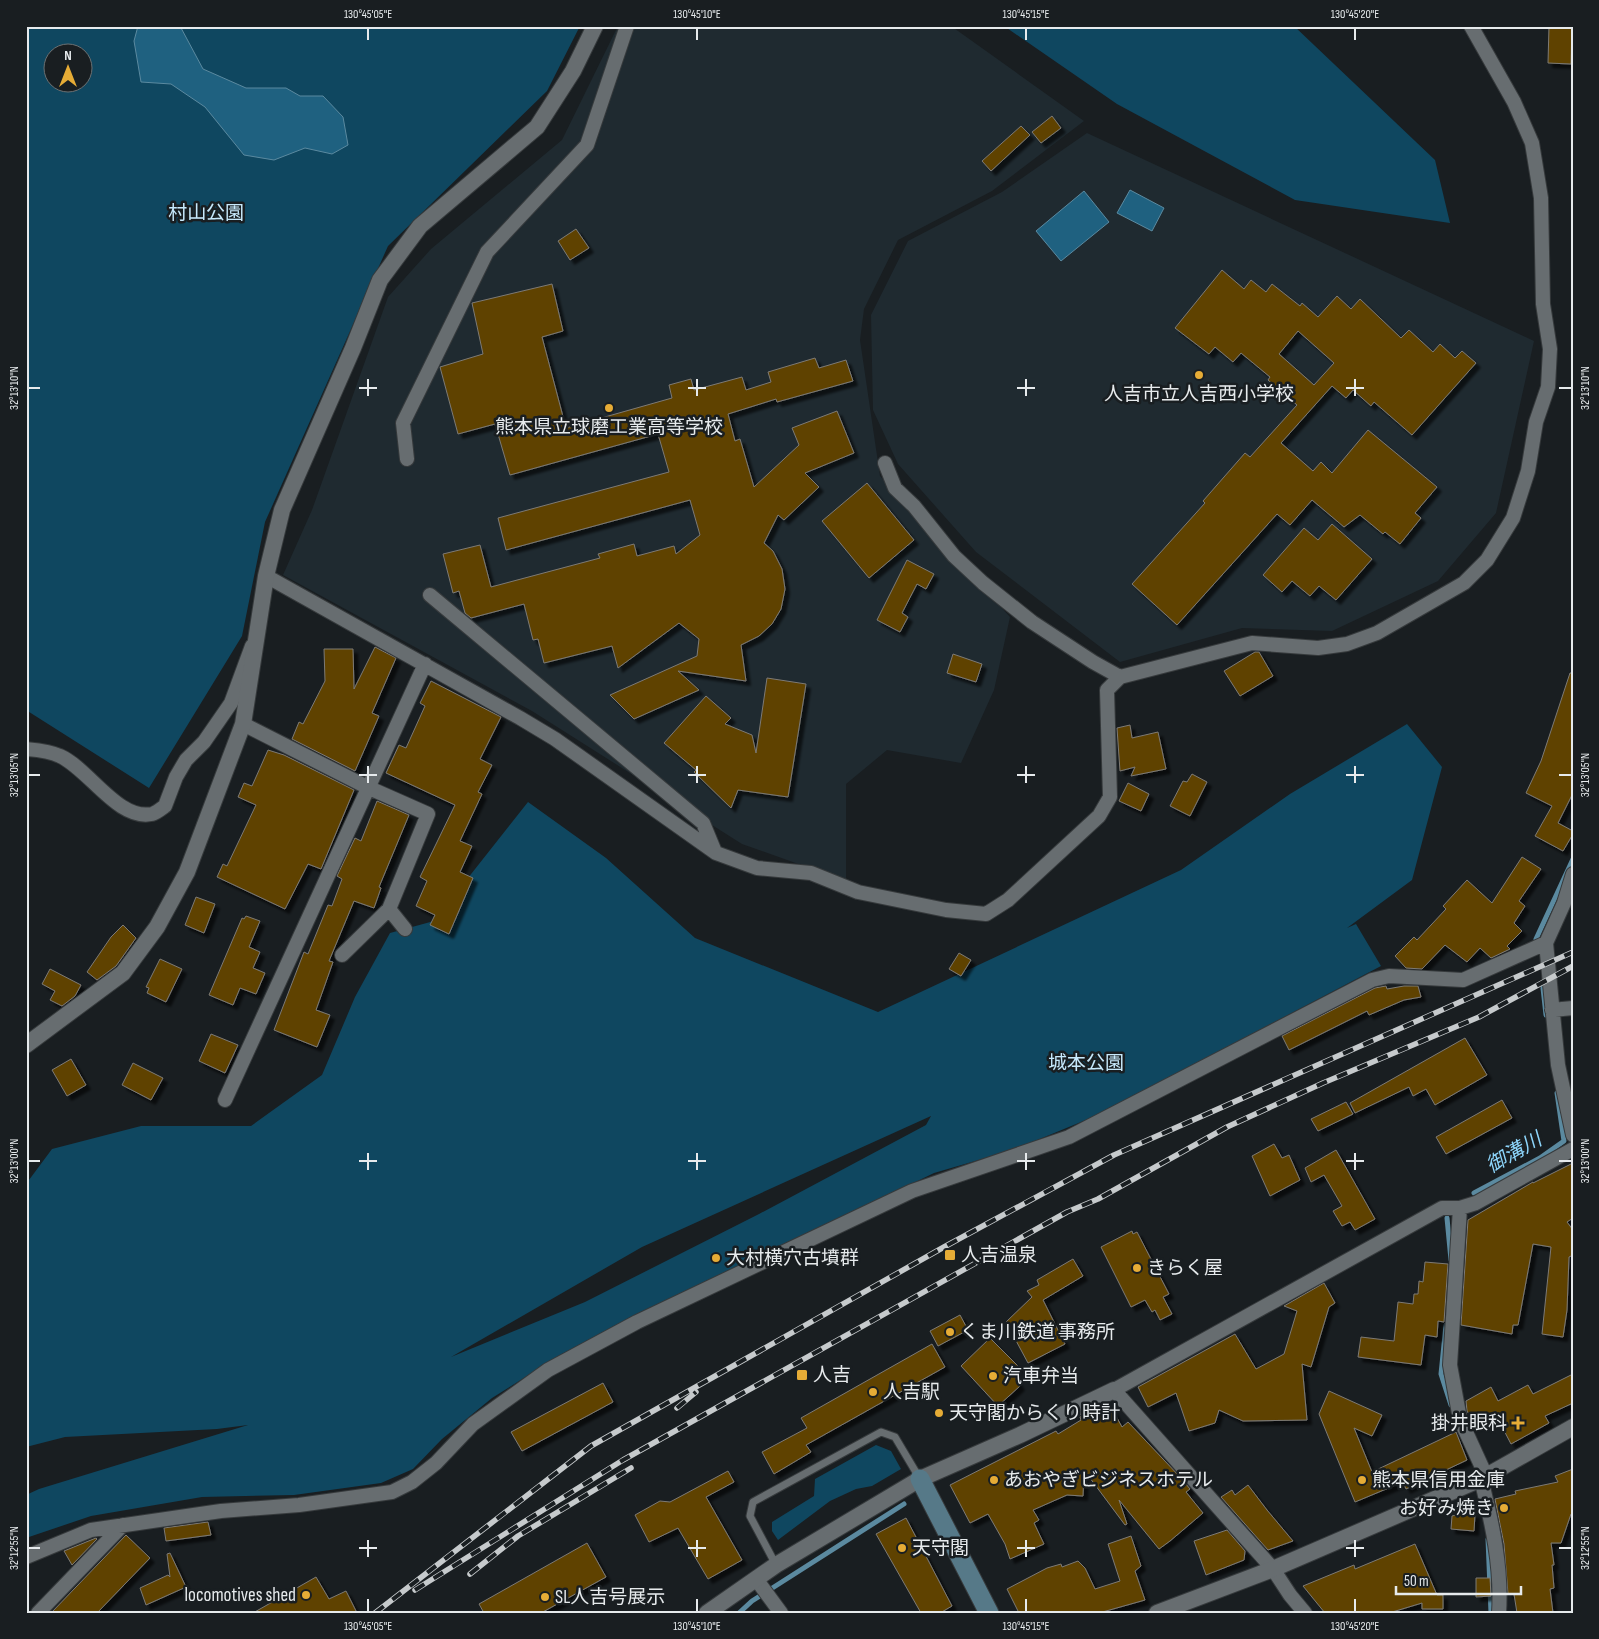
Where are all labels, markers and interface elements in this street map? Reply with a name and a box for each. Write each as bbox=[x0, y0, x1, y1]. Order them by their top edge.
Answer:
text: 130°45'05"E bbox=[344, 7, 392, 22]
text: 130°45'10"E bbox=[673, 7, 721, 22]
text: 130°45'15"E bbox=[1002, 7, 1050, 22]
text: 130°45'20"E bbox=[1331, 7, 1379, 22]
north arrow bbox=[42, 42, 92, 92]
text: N bbox=[64, 47, 72, 64]
park label: 村山公園 bbox=[168, 202, 244, 225]
text: 32°13'10"N bbox=[7, 366, 22, 410]
text: 32°13'10"N bbox=[1578, 366, 1593, 410]
marker: 人吉市立人吉西小学校 bbox=[1193, 369, 1205, 381]
place label: 人吉市立人吉西小学校 bbox=[1104, 383, 1294, 406]
marker: 熊本県立球磨工業高等学校 bbox=[603, 402, 615, 414]
place label: 熊本県立球磨工業高等学校 bbox=[495, 416, 723, 439]
text: 32°13'05"N bbox=[7, 753, 22, 797]
text: 32°13'05"N bbox=[1578, 753, 1593, 797]
park label: 城本公園 bbox=[1048, 1052, 1124, 1075]
water label: 御溝川 bbox=[1482, 1127, 1548, 1178]
text: 32°13'00"N bbox=[7, 1139, 22, 1183]
text: 32°13'00"N bbox=[1578, 1139, 1593, 1183]
place label: 人吉温泉 bbox=[961, 1244, 1037, 1267]
place label: 大村横穴古墳群 bbox=[726, 1247, 859, 1270]
marker: 人吉温泉 bbox=[943, 1248, 957, 1262]
marker: 大村横穴古墳群 bbox=[710, 1252, 722, 1264]
place label: きらく屋 bbox=[1147, 1257, 1223, 1280]
marker: きらく屋 bbox=[1131, 1262, 1143, 1274]
place label: くま川鉄道 事務所 bbox=[960, 1321, 1115, 1344]
marker: くま川鉄道 事務所 bbox=[944, 1326, 956, 1338]
place label: 人吉 bbox=[813, 1364, 851, 1387]
place label: 汽車弁当 bbox=[1003, 1365, 1079, 1388]
marker: 人吉 bbox=[795, 1368, 809, 1382]
marker: 汽車弁当 bbox=[987, 1370, 999, 1382]
place label: 人吉駅 bbox=[883, 1381, 940, 1404]
marker: 人吉駅 bbox=[867, 1386, 879, 1398]
place label: 天守閣からくり時計 bbox=[949, 1402, 1120, 1425]
marker: 天守閣からくり時計 bbox=[933, 1407, 945, 1419]
place label: 掛井眼科 bbox=[1431, 1412, 1507, 1435]
marker: 掛井眼科 bbox=[1511, 1416, 1525, 1430]
place label: あおやぎビジネスホテル bbox=[1004, 1469, 1213, 1492]
place label: 熊本県信用金庫 bbox=[1372, 1469, 1505, 1492]
marker: あおやぎビジネスホテル bbox=[988, 1474, 1000, 1486]
marker: 熊本県信用金庫 bbox=[1356, 1474, 1368, 1486]
place label: お好み焼き bbox=[1399, 1497, 1494, 1520]
marker: お好み焼き bbox=[1498, 1502, 1510, 1514]
text: 32°12'55"N bbox=[7, 1526, 22, 1570]
text: 32°12'55"N bbox=[1578, 1526, 1593, 1570]
place label: 天守閣 bbox=[912, 1537, 969, 1560]
marker: 天守閣 bbox=[896, 1542, 908, 1554]
scale bar bbox=[1396, 1564, 1522, 1596]
text: 50 m bbox=[1404, 1572, 1429, 1591]
place label: locomotives shed bbox=[185, 1584, 296, 1607]
place label: SL人吉号展示 bbox=[555, 1586, 665, 1609]
marker: locomotives shed bbox=[300, 1589, 312, 1601]
marker: SL人吉号展示 bbox=[539, 1591, 551, 1603]
text: 130°45'05"E bbox=[344, 1619, 392, 1634]
text: 130°45'10"E bbox=[673, 1619, 721, 1634]
text: 130°45'15"E bbox=[1002, 1619, 1050, 1634]
text: 130°45'20"E bbox=[1331, 1619, 1379, 1634]

